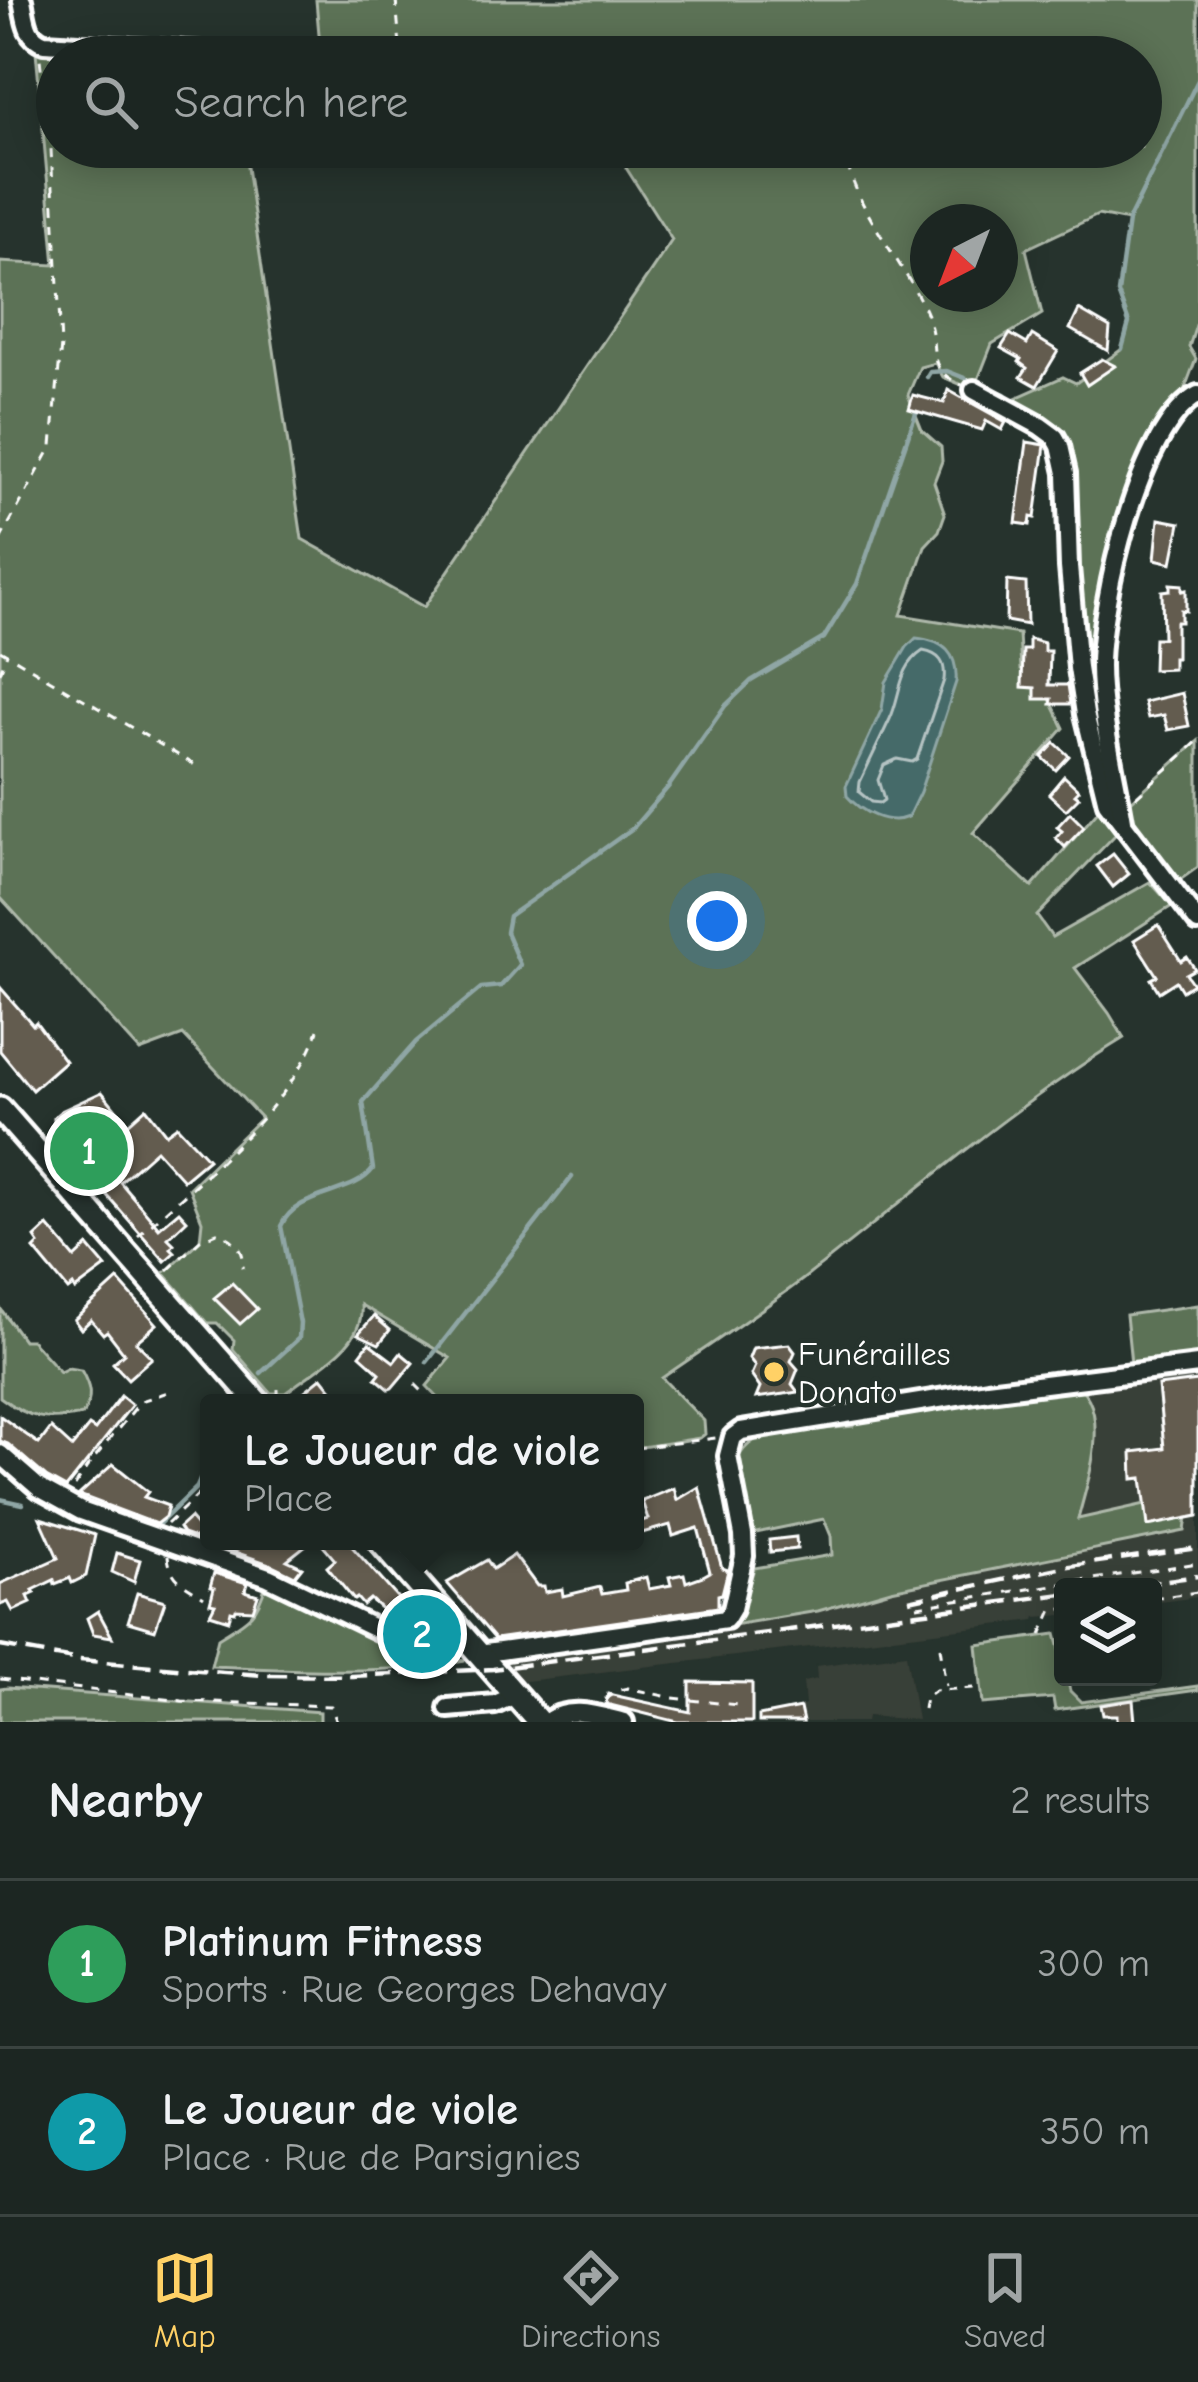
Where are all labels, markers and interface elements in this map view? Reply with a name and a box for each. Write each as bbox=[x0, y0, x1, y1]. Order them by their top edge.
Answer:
search box bbox=[36, 36, 1162, 168]
icon: search bbox=[78, 69, 144, 135]
text: Search here bbox=[174, 76, 408, 128]
north arrow bbox=[910, 204, 1018, 312]
your location bbox=[687, 891, 747, 951]
pin: 1 bbox=[50, 1106, 128, 1196]
place label: Funérailles Donato bbox=[798, 1335, 950, 1411]
marker: Funérailles Donato bbox=[761, 1359, 787, 1385]
popup bbox=[200, 1394, 644, 1550]
text: Le Joueur de viole bbox=[244, 1424, 600, 1476]
text: Place bbox=[244, 1476, 333, 1521]
map controls bbox=[1054, 1578, 1162, 1686]
button: layers bbox=[1054, 1578, 1162, 1686]
pin: 2 bbox=[383, 1589, 461, 1679]
text: Nearby bbox=[48, 1771, 202, 1830]
text: 2 results bbox=[1010, 1778, 1150, 1823]
text: Platinum Fitness bbox=[162, 1915, 482, 1967]
text: 1 bbox=[79, 1941, 95, 1986]
text: 300 m bbox=[1037, 1941, 1150, 1986]
text: Sports · Rue Georges Dehavay bbox=[162, 1967, 666, 2012]
text: Le Joueur de viole bbox=[162, 2083, 518, 2135]
text: 2 bbox=[77, 2109, 97, 2154]
text: 350 m bbox=[1040, 2109, 1150, 2154]
text: Place · Rue de Parsignies bbox=[162, 2135, 580, 2180]
tab: Map bbox=[152, 2245, 218, 2355]
tab: Directions bbox=[521, 2245, 661, 2355]
tab: Saved bbox=[964, 2245, 1046, 2355]

